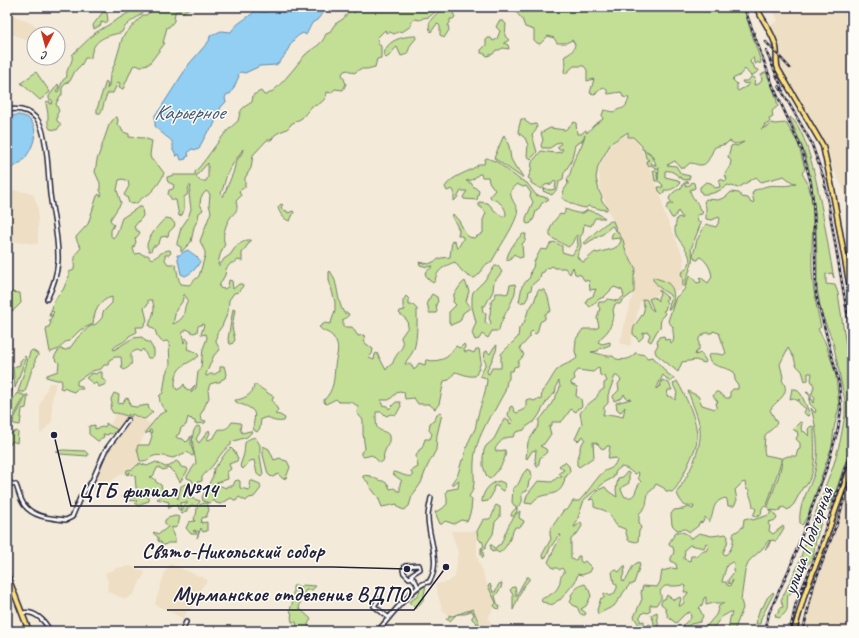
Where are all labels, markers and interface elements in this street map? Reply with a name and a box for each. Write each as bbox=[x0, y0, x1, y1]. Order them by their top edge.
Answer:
north arrow bbox=[26, 26, 66, 66]
text: С bbox=[40, 49, 48, 63]
water label: Карьерное bbox=[154, 99, 227, 125]
callout: ЦГБ филиал №14 bbox=[71, 473, 226, 506]
text: ЦГБ филиал №14 bbox=[78, 477, 220, 503]
street label: улица Подгорная bbox=[777, 483, 839, 599]
callout: Свято-Никольский собор bbox=[134, 534, 333, 567]
text: Свято-Никольский собор bbox=[142, 538, 325, 564]
callout: Мурманское отделение ВДПО bbox=[167, 577, 414, 610]
text: Мурманское отделение ВДПО bbox=[173, 581, 412, 607]

